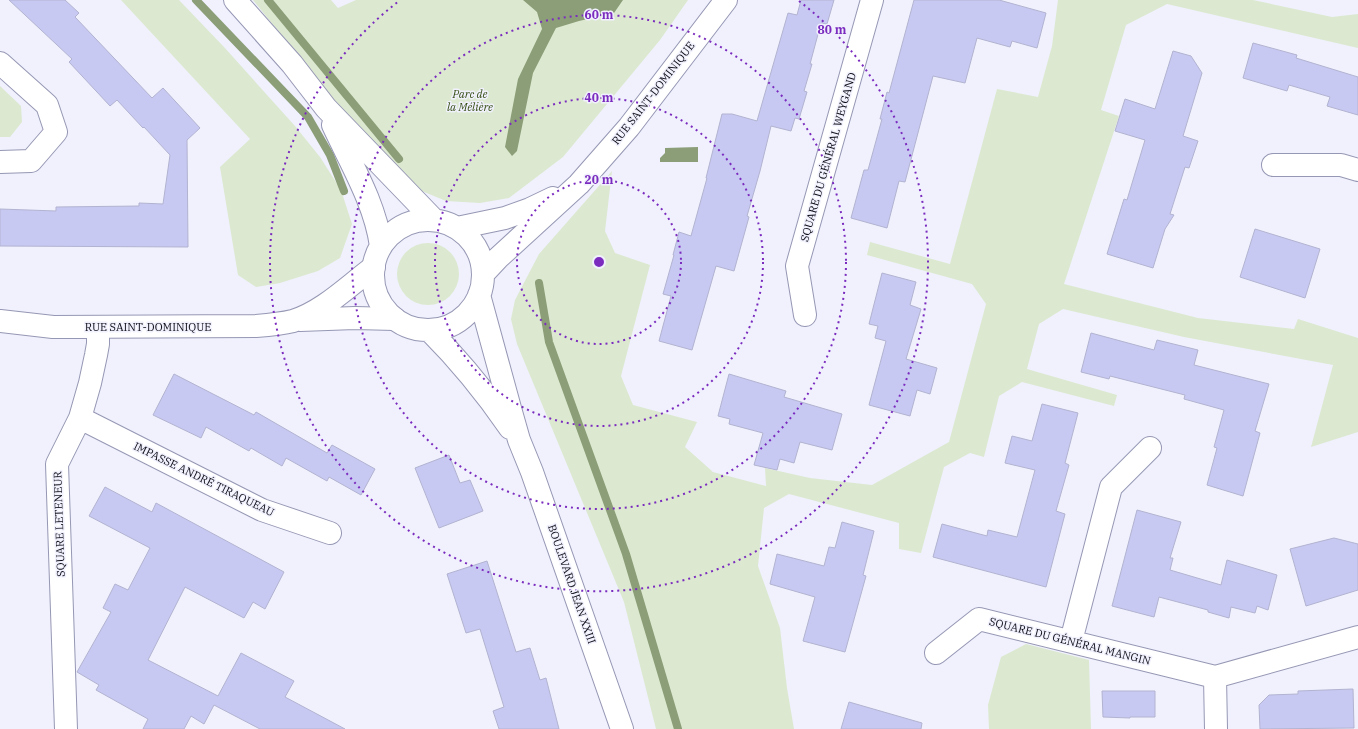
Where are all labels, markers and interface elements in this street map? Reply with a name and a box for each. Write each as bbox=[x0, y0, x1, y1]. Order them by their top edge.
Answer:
text: 60 m bbox=[585, 7, 614, 22]
text: 80 m bbox=[818, 22, 847, 37]
street label: RUE SAINT-DOMINIQUE bbox=[608, 39, 698, 147]
street label: SQUARE DU GÉNÉRAL WEYGAND bbox=[797, 70, 859, 243]
park label: Parc de la Mélière bbox=[447, 87, 493, 114]
text: 40 m bbox=[585, 90, 614, 105]
text: 20 m bbox=[585, 172, 614, 187]
centre of rings bbox=[592, 255, 606, 269]
street label: RUE SAINT-DOMINIQUE bbox=[85, 320, 211, 334]
street label: IMPASSE ANDRÉ TIRAQUEAU bbox=[131, 439, 277, 519]
street label: SQUARE LETENEUR bbox=[50, 470, 68, 577]
street label: BOULEVARD JEAN XXIII bbox=[545, 522, 599, 646]
street label: SQUARE DU GÉNÉRAL MANGIN bbox=[988, 614, 1153, 668]

